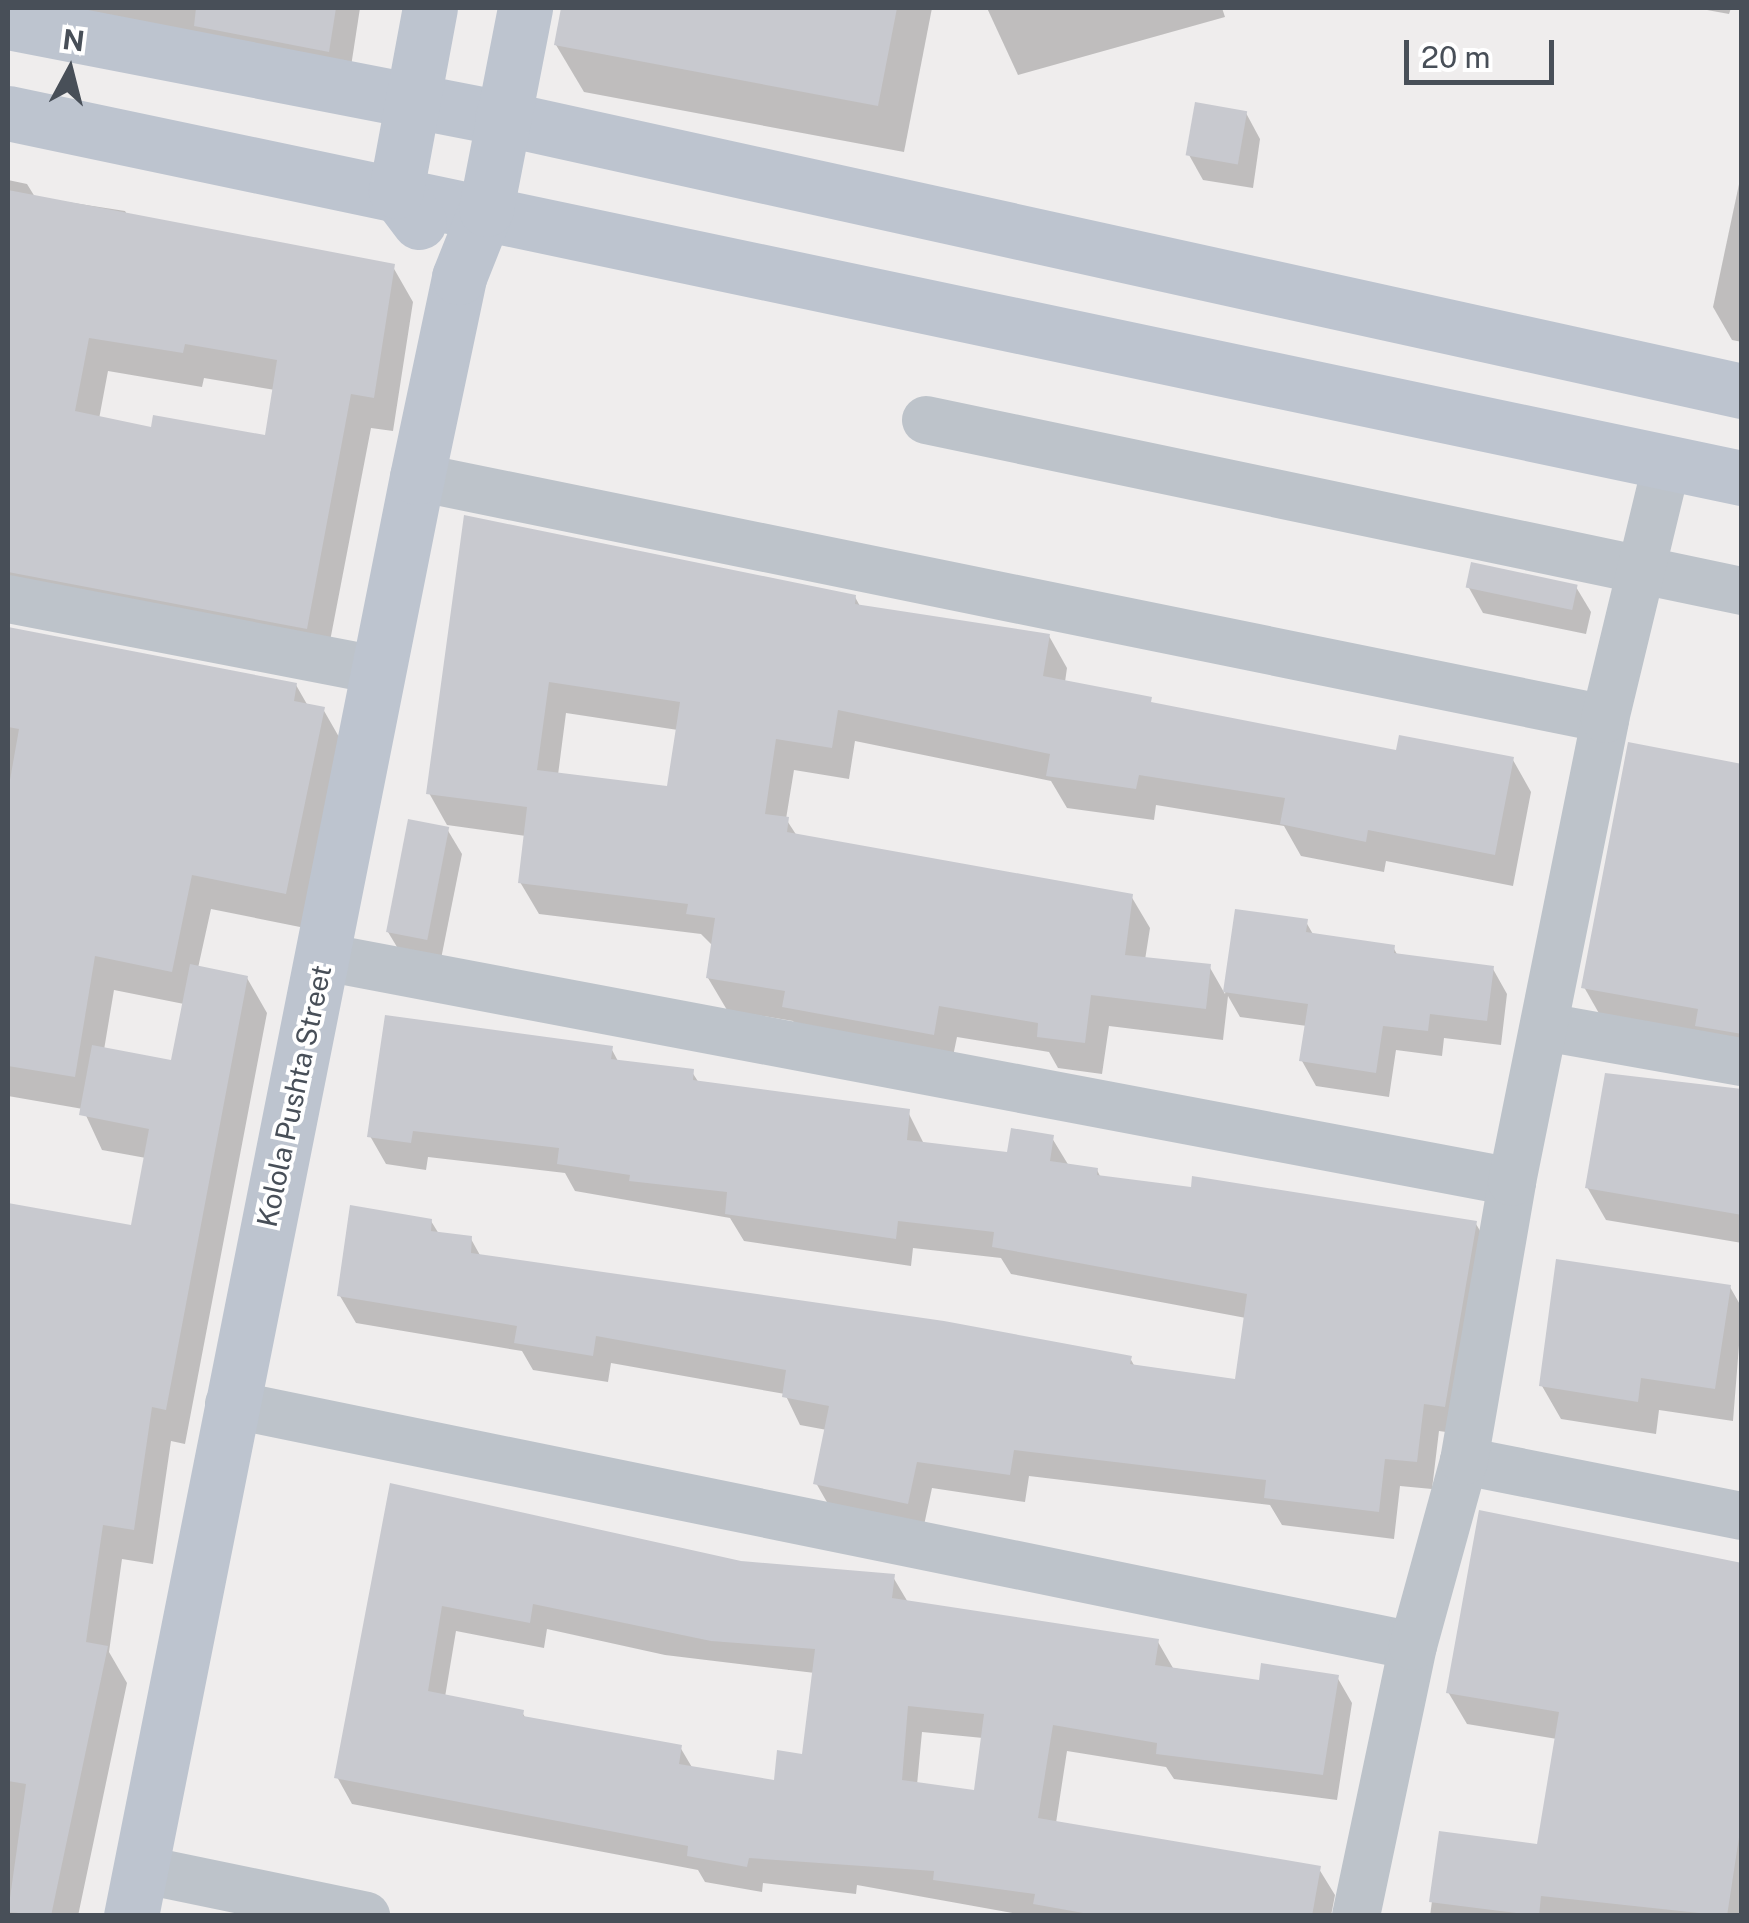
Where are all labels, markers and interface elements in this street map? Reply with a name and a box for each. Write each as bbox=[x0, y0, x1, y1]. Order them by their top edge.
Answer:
north arrow bbox=[20, 20, 120, 120]
scale bar bbox=[1409, 20, 1559, 82]
text: N bbox=[61, 22, 87, 57]
text: 20 m bbox=[1421, 39, 1490, 75]
street label: Kolola Pushta Street bbox=[250, 962, 338, 1230]

